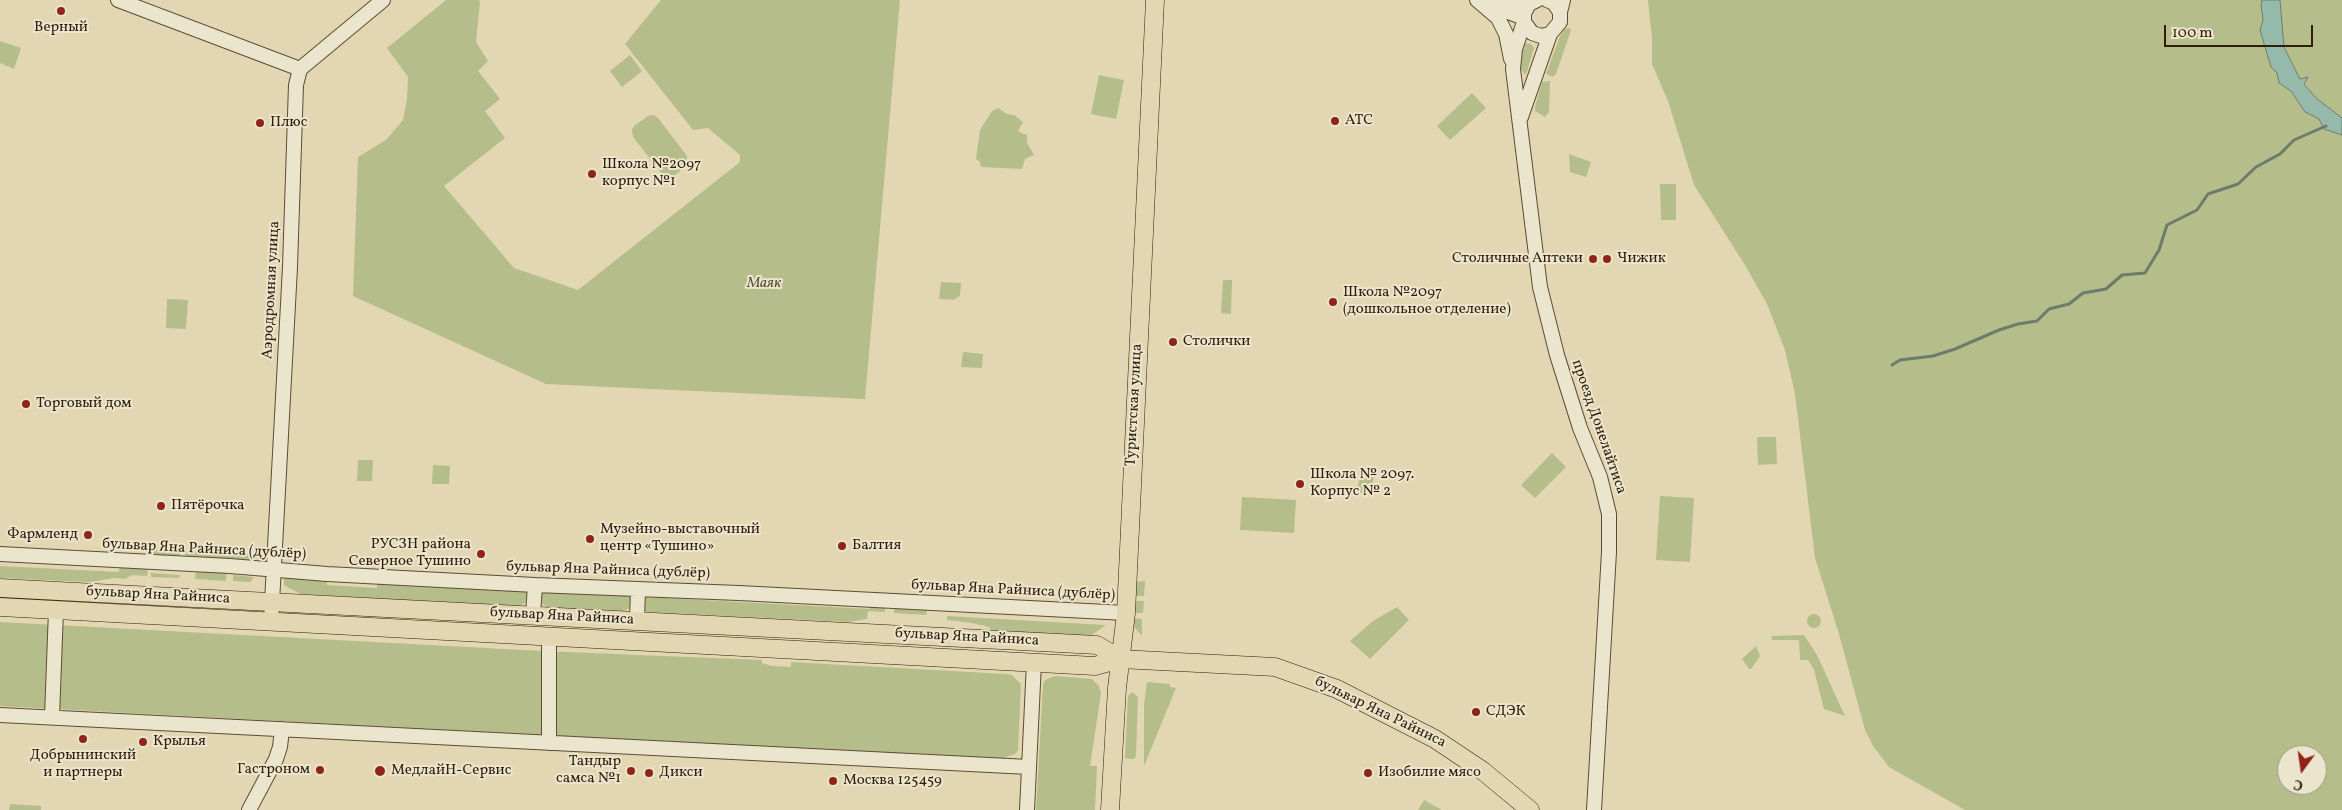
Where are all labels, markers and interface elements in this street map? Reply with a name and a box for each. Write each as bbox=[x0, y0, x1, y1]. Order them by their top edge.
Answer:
marker: Верный bbox=[55, 5, 67, 17]
scale bar bbox=[2167, 15, 2316, 47]
place label: Верный bbox=[34, 19, 88, 37]
text: 100 m bbox=[2172, 23, 2212, 44]
place label: АТС bbox=[1345, 112, 1373, 130]
place label: Плюс bbox=[270, 114, 307, 132]
marker: АТС bbox=[1329, 115, 1341, 127]
marker: Плюс bbox=[254, 117, 266, 129]
place label: Школа №2097 корпус №1 bbox=[602, 156, 701, 191]
marker: Школа №2097 корпус №1 bbox=[586, 168, 598, 180]
street label: Аэродромная улица bbox=[259, 220, 285, 360]
place label: Столичные Аптеки bbox=[1452, 250, 1583, 268]
place label: Чижик bbox=[1617, 250, 1666, 268]
marker: Столичные Аптеки bbox=[1587, 253, 1599, 265]
marker: Чижик bbox=[1601, 253, 1613, 265]
park label: Маяк bbox=[747, 275, 781, 293]
place label: Школа №2097 (дошкольное отделение) bbox=[1343, 284, 1511, 319]
marker: Школа №2097 (дошкольное отделение) bbox=[1327, 296, 1339, 308]
place label: Столички bbox=[1183, 333, 1250, 351]
marker: Столички bbox=[1167, 336, 1179, 348]
street label: Туристская улица bbox=[1123, 343, 1147, 467]
street label: проезд Донелайтиса bbox=[1567, 357, 1629, 497]
place label: Торговый дом bbox=[36, 395, 132, 413]
marker: Торговый дом bbox=[20, 398, 32, 410]
place label: Школа № 2097. Корпус № 2 bbox=[1310, 466, 1414, 501]
marker: Школа № 2097. Корпус № 2 bbox=[1294, 478, 1306, 490]
place label: Пятёрочка bbox=[171, 497, 245, 515]
marker: Пятёрочка bbox=[155, 500, 167, 512]
place label: Музейно-выставочный центр «Тушино» bbox=[600, 521, 760, 556]
place label: Фармленд bbox=[7, 526, 78, 544]
marker: Фармленд bbox=[82, 529, 94, 541]
marker: Музейно-выставочный центр «Тушино» bbox=[584, 533, 596, 545]
street label: бульвар Яна Райниса (дублёр) bbox=[102, 536, 306, 564]
place label: РУСЗН района Северное Тушино bbox=[349, 536, 471, 571]
place label: Балтия bbox=[852, 537, 901, 555]
marker: Балтия bbox=[836, 540, 848, 552]
marker: РУСЗН района Северное Тушино bbox=[475, 548, 487, 560]
street label: бульвар Яна Райниса (дублёр) bbox=[506, 558, 710, 584]
street label: бульвар Яна Райниса (дублёр) bbox=[911, 577, 1115, 605]
street label: бульвар Яна Райниса bbox=[86, 583, 230, 609]
street label: бульвар Яна Райниса bbox=[490, 604, 634, 630]
street label: бульвар Яна Райниса bbox=[895, 625, 1039, 651]
street label: бульвар Яна Райниса bbox=[1311, 673, 1449, 753]
place label: СДЭК bbox=[1486, 703, 1526, 721]
marker: СДЭК bbox=[1470, 706, 1482, 718]
marker: Добрынинский и партнеры bbox=[77, 733, 89, 745]
place label: Крылья bbox=[153, 733, 206, 751]
marker: Крылья bbox=[137, 736, 149, 748]
north arrow bbox=[2277, 745, 2327, 795]
place label: Добрынинский и партнеры bbox=[30, 747, 136, 782]
place label: Тандыр самса №1 bbox=[556, 753, 621, 788]
place label: Гастроном bbox=[237, 761, 310, 779]
place label: МедлайН-Сервис bbox=[391, 762, 511, 780]
marker: Гастроном bbox=[314, 764, 326, 776]
marker: МедлайН-Сервис bbox=[373, 764, 387, 778]
place label: Дикси bbox=[659, 764, 703, 782]
place label: Изобилие мясо bbox=[1378, 764, 1481, 782]
marker: Тандыр самса №1 bbox=[625, 765, 637, 777]
marker: Дикси bbox=[643, 767, 655, 779]
marker: Изобилие мясо bbox=[1362, 767, 1374, 779]
place label: Москва 125459 bbox=[843, 772, 942, 790]
text: С bbox=[2292, 774, 2305, 794]
marker: Москва 125459 bbox=[827, 775, 839, 787]

